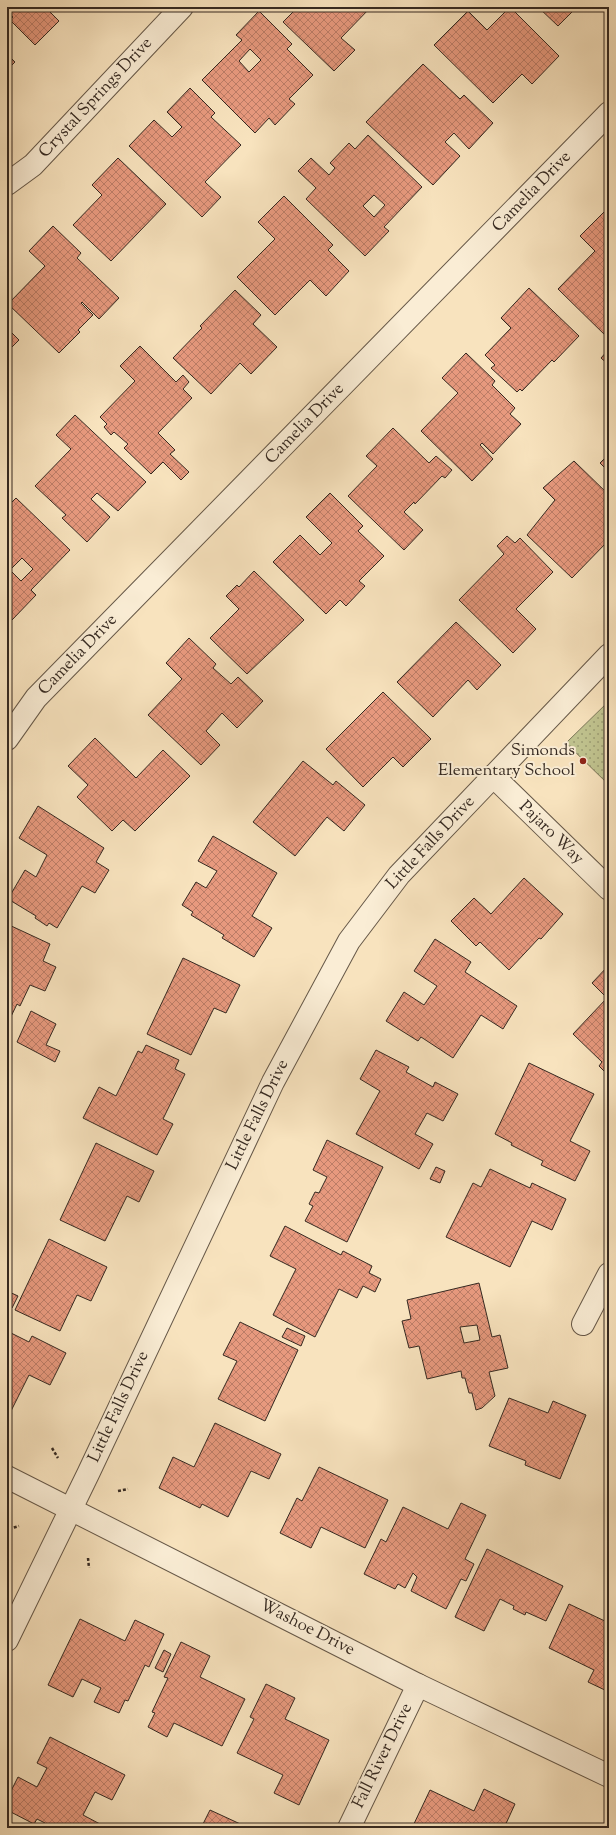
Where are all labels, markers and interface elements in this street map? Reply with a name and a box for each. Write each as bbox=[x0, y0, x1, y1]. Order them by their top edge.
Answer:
street label: Crystal Springs Drive bbox=[34, 32, 158, 164]
street label: Camelia Drive bbox=[487, 146, 577, 238]
street label: Camelia Drive bbox=[260, 378, 350, 470]
street label: Camelia Drive bbox=[33, 609, 123, 701]
place label: Simonds Elementary School bbox=[438, 739, 575, 783]
marker: Simonds Elementary School bbox=[578, 756, 588, 766]
street label: Little Falls Drive bbox=[381, 791, 481, 895]
street label: Pajaro Way bbox=[513, 796, 589, 871]
street label: Little Falls Drive bbox=[221, 1056, 295, 1174]
street label: Little Falls Drive bbox=[83, 1347, 155, 1467]
street label: Washoe Drive bbox=[255, 1594, 359, 1662]
street label: Fall River Drive bbox=[347, 1699, 419, 1813]

